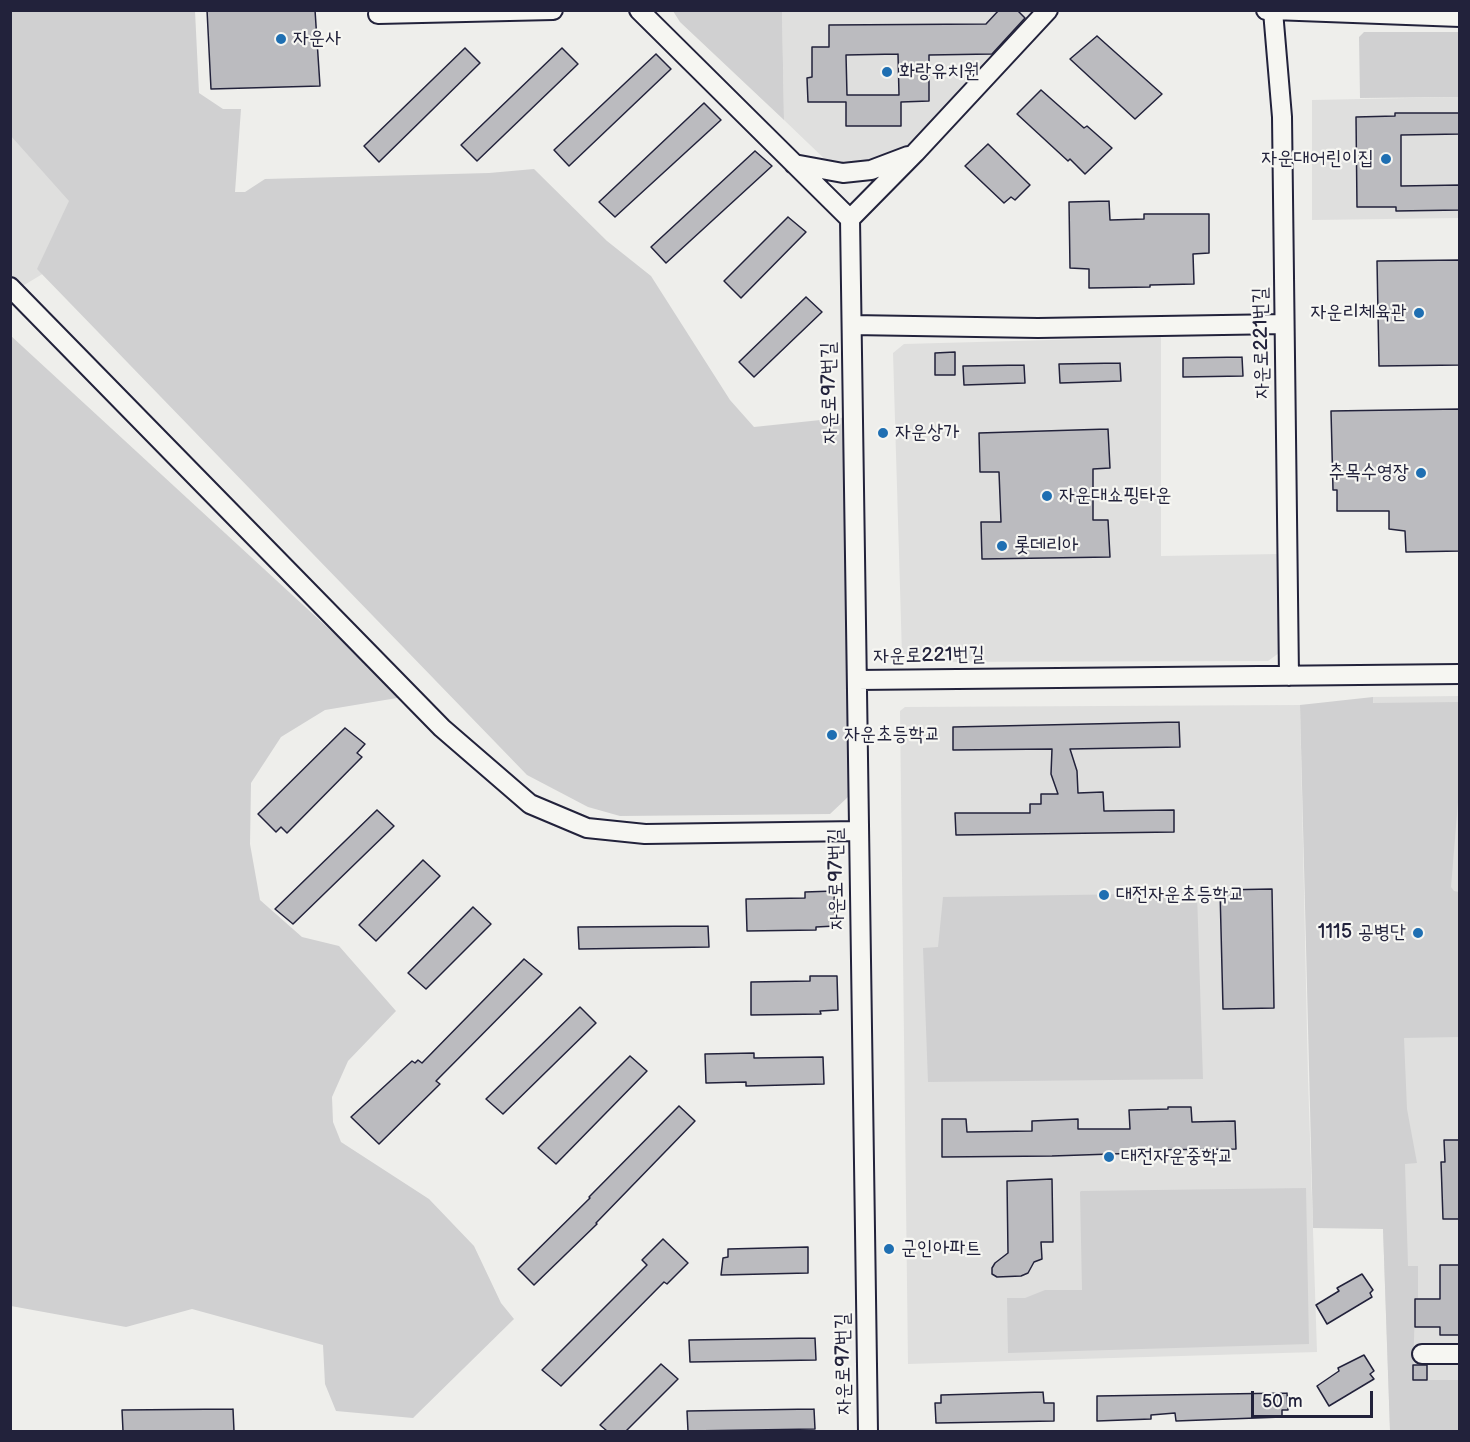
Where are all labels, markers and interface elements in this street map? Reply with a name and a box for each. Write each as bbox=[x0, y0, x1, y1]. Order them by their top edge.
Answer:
place label: 자운사 bbox=[293, 27, 341, 51]
marker: 자운사 bbox=[274, 32, 288, 46]
place label: 화랑유치원 bbox=[899, 60, 979, 84]
marker: 화랑유치원 bbox=[880, 65, 894, 79]
place label: 자운대어린이집 bbox=[1261, 147, 1374, 171]
marker: 자운대어린이집 bbox=[1379, 152, 1393, 166]
street label: 자운로221번길 bbox=[1249, 287, 1275, 399]
place label: 자운리체육관 bbox=[1310, 301, 1407, 325]
marker: 자운리체육관 bbox=[1412, 306, 1426, 320]
street label: 자운로97번길 bbox=[817, 342, 843, 444]
place label: 자운상가 bbox=[895, 421, 959, 445]
marker: 자운상가 bbox=[876, 426, 890, 440]
place label: 추목수영장 bbox=[1329, 461, 1409, 485]
marker: 추목수영장 bbox=[1414, 466, 1428, 480]
place label: 자운대쇼핑타운 bbox=[1059, 484, 1172, 508]
marker: 자운대쇼핑타운 bbox=[1040, 489, 1054, 503]
place label: 롯데리아 bbox=[1014, 534, 1078, 558]
marker: 롯데리아 bbox=[995, 539, 1009, 553]
street label: 자운로221번길 bbox=[873, 643, 985, 669]
place label: 자운초등학교 bbox=[844, 723, 941, 747]
marker: 자운초등학교 bbox=[825, 728, 839, 742]
street label: 자운로97번길 bbox=[824, 828, 850, 930]
place label: 대전자운초등학교 bbox=[1116, 883, 1245, 907]
marker: 대전자운초등학교 bbox=[1097, 888, 1111, 902]
place label: 1115 공병단 bbox=[1318, 921, 1406, 945]
marker: 1115 공병단 bbox=[1411, 926, 1425, 940]
place label: 대전자운중학교 bbox=[1121, 1145, 1234, 1169]
marker: 대전자운중학교 bbox=[1102, 1150, 1116, 1164]
place label: 군인아파트 bbox=[901, 1237, 981, 1261]
marker: 군인아파트 bbox=[882, 1242, 896, 1256]
street label: 자운로97번길 bbox=[831, 1313, 857, 1415]
scale bar bbox=[1254, 1379, 1376, 1417]
text: 50 m bbox=[1262, 1391, 1303, 1412]

